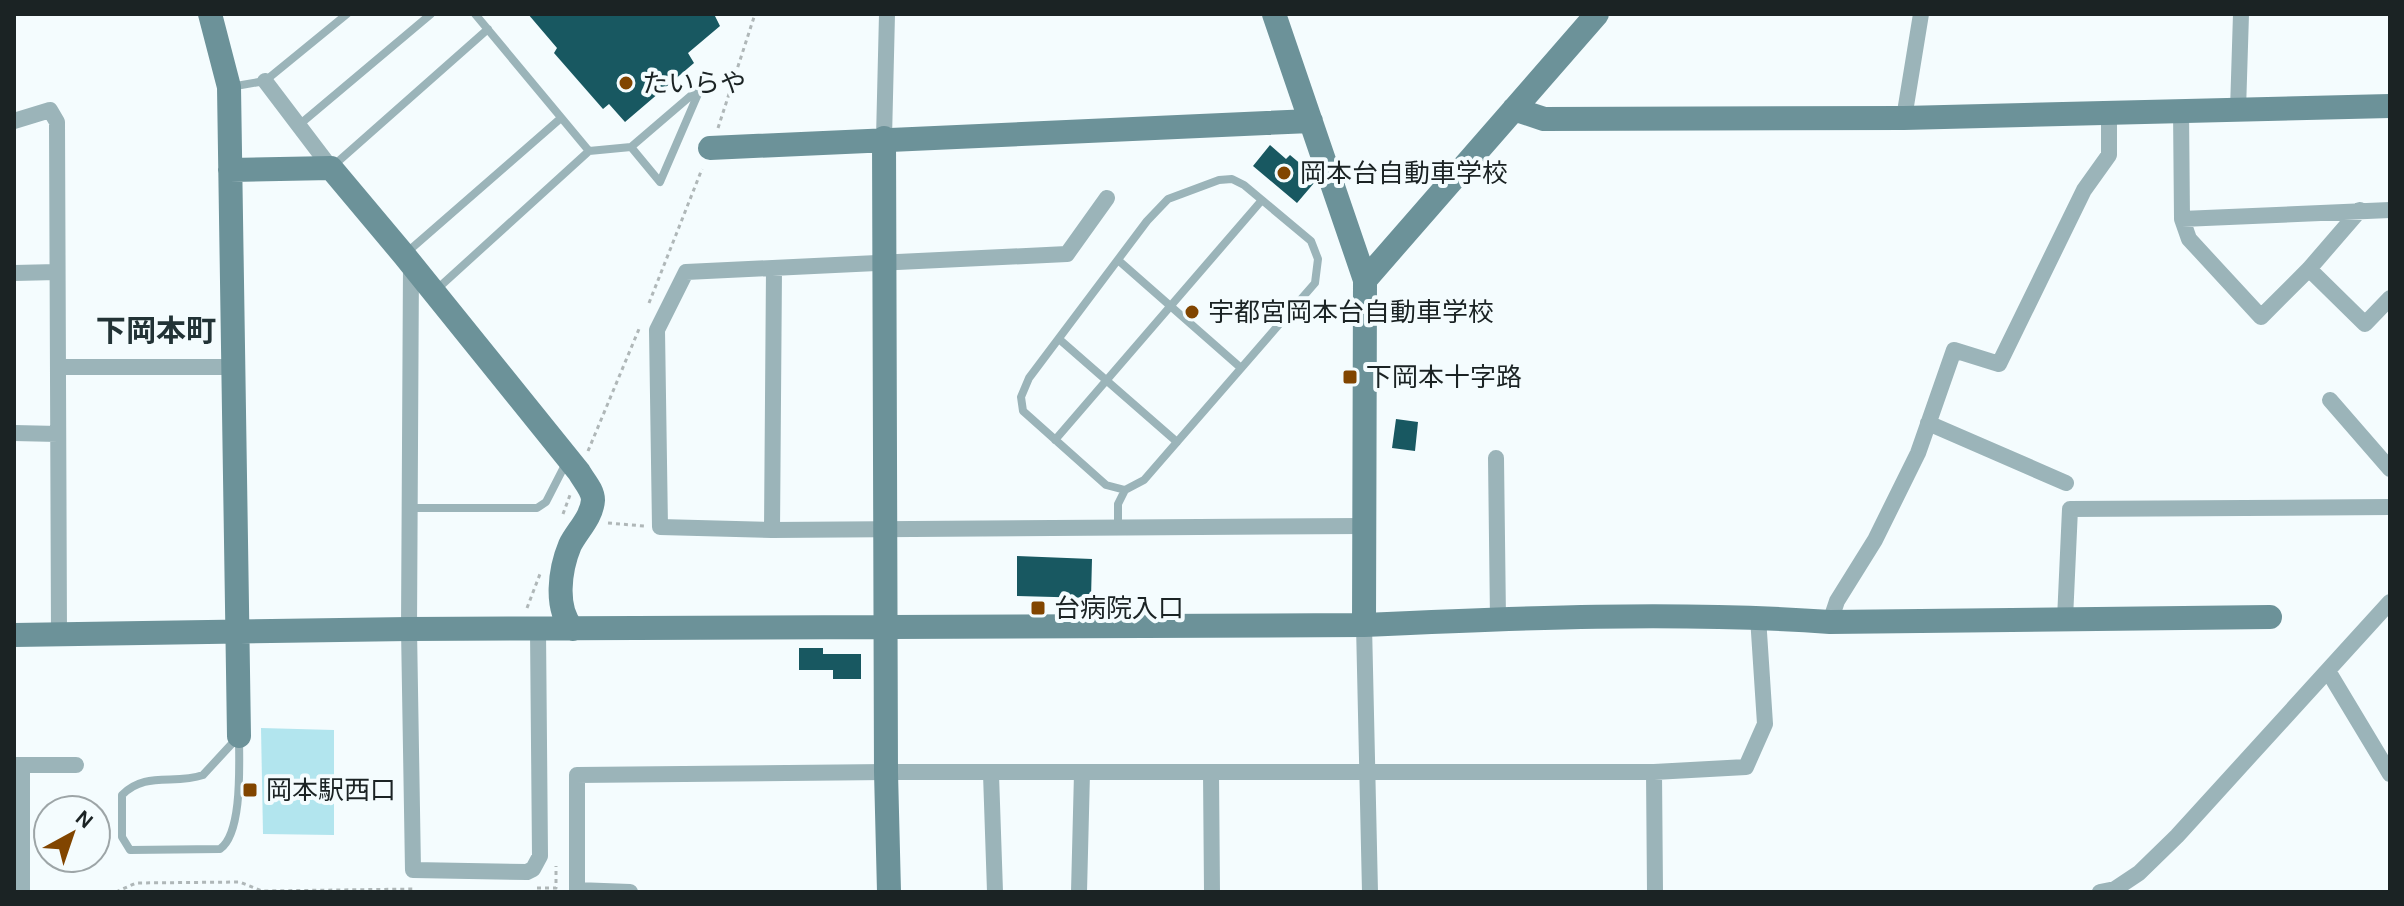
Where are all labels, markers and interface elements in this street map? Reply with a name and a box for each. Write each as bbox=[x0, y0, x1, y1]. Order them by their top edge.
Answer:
place label: たいらや bbox=[642, 68, 746, 99]
marker: たいらや bbox=[617, 74, 635, 92]
place label: 岡本台自動車学校 bbox=[1300, 158, 1508, 189]
marker: 岡本台自動車学校 bbox=[1275, 164, 1293, 182]
place label: 宇都宮岡本台自動車学校 bbox=[1208, 297, 1494, 328]
marker: 宇都宮岡本台自動車学校 bbox=[1183, 303, 1201, 321]
district label: 下岡本町 bbox=[96, 313, 216, 349]
place label: 下岡本十字路 bbox=[1366, 362, 1522, 393]
marker: 下岡本十字路 bbox=[1341, 368, 1359, 386]
place label: 台病院入口 bbox=[1054, 593, 1184, 624]
marker: 台病院入口 bbox=[1029, 599, 1047, 617]
place label: 岡本駅西口 bbox=[266, 775, 396, 806]
marker: 岡本駅西口 bbox=[241, 781, 259, 799]
north arrow bbox=[32, 794, 112, 874]
text: N bbox=[70, 804, 99, 834]

